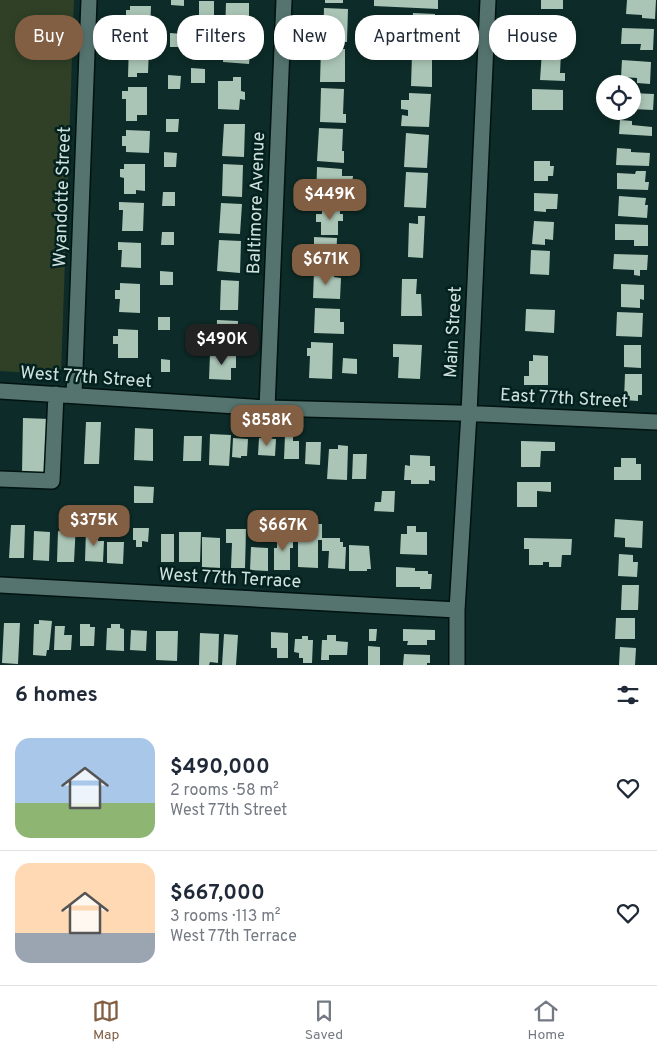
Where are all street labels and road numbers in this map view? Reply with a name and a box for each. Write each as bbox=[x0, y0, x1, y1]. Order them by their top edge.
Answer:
street label: Wyandotte Street bbox=[49, 126, 77, 268]
street label: Baltimore Avenue bbox=[243, 131, 271, 275]
street label: Main Street bbox=[440, 286, 468, 378]
street label: West 77th Street bbox=[19, 362, 153, 394]
street label: East 77th Street bbox=[499, 384, 629, 414]
street label: West 77th Terrace bbox=[158, 564, 302, 594]

